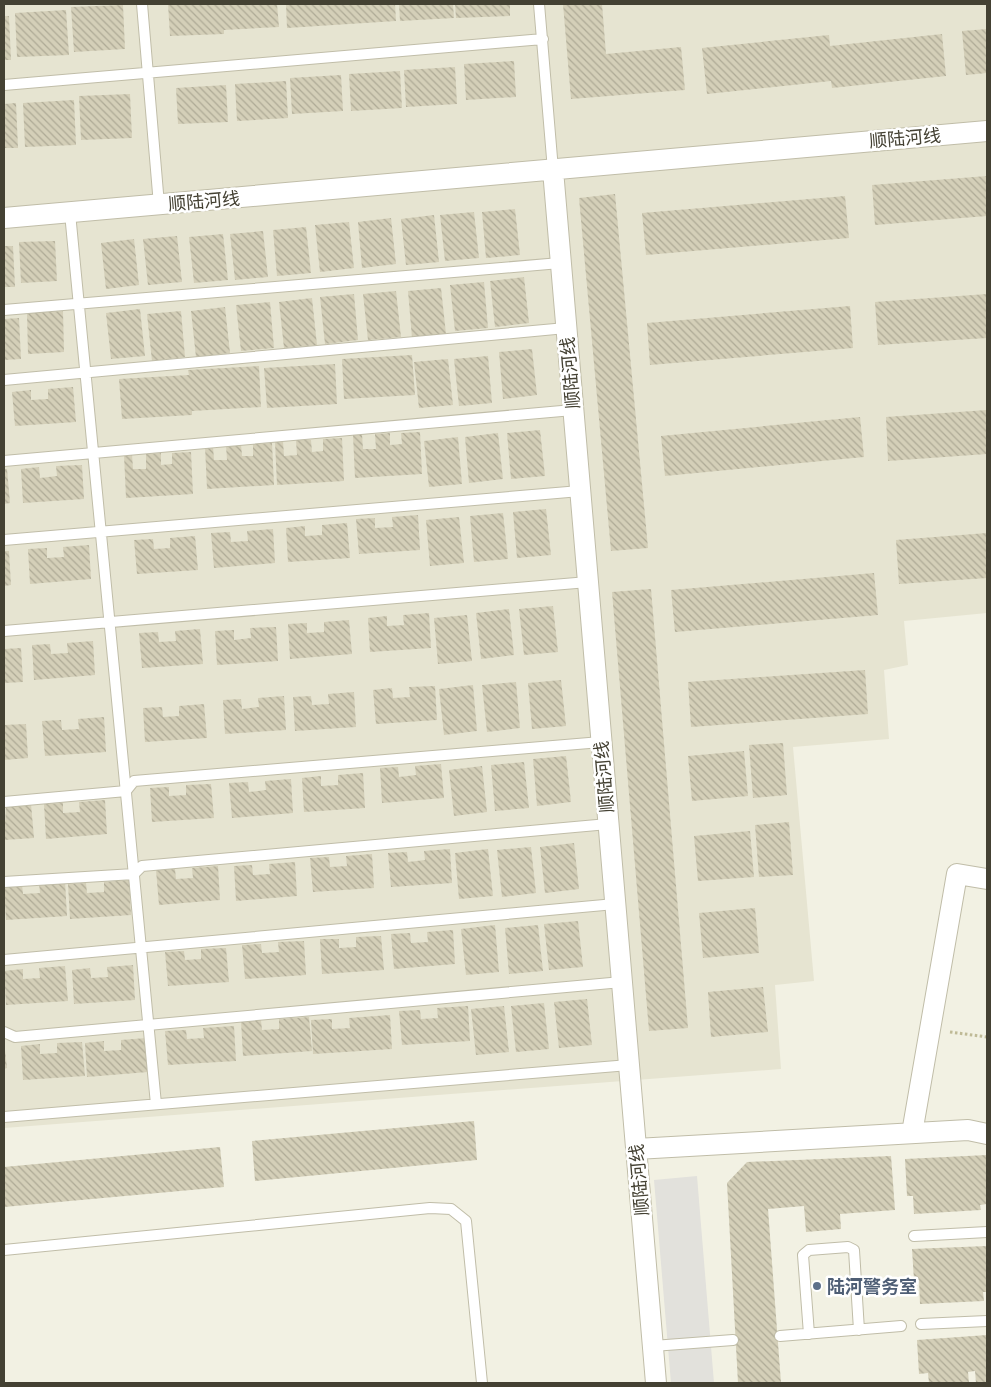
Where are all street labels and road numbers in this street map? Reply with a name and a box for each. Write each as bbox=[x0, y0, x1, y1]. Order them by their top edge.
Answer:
street label: 顺陆河线 bbox=[868, 123, 942, 153]
street label: 顺陆河线 bbox=[167, 186, 241, 216]
street label: 顺陆河线 bbox=[555, 336, 585, 410]
street label: 顺陆河线 bbox=[589, 740, 619, 814]
street label: 顺陆河线 bbox=[624, 1143, 654, 1217]

